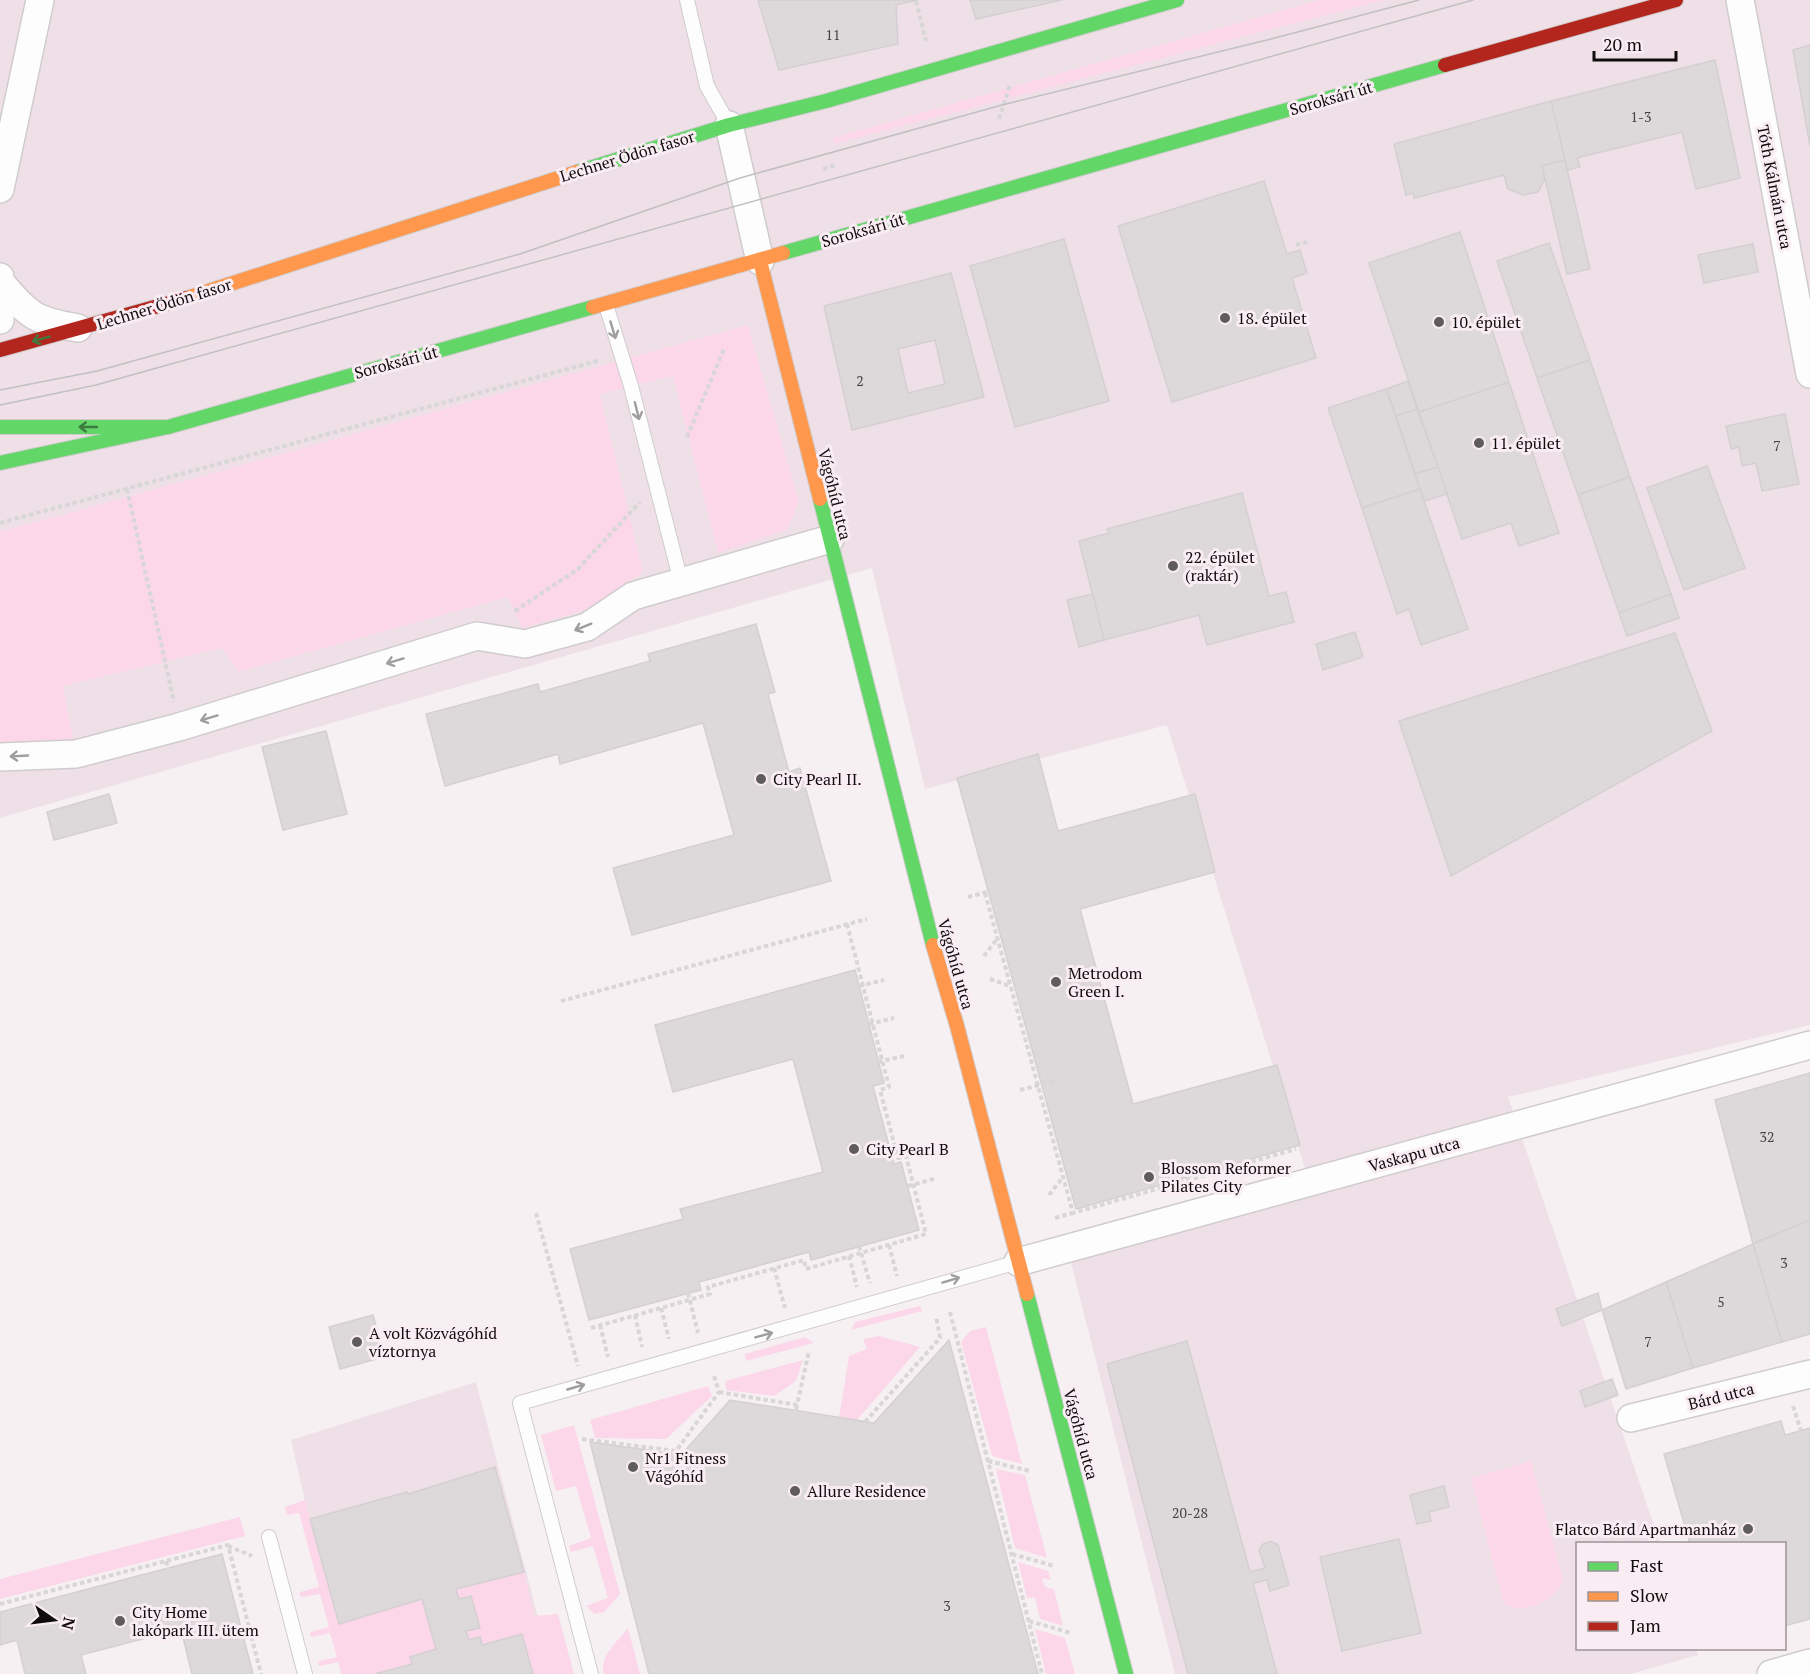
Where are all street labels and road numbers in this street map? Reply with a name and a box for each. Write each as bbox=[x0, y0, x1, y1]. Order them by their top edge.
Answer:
street label: Soroksári út bbox=[1287, 76, 1375, 120]
street label: Tóth Kálmán utca bbox=[1752, 123, 1798, 251]
street label: Lechner Ödön fasor bbox=[557, 125, 698, 187]
street label: Soroksári út bbox=[819, 208, 907, 252]
street label: Lechner Ödön fasor bbox=[94, 273, 235, 335]
street label: Soroksári út bbox=[352, 340, 440, 384]
street label: Vágóhíd utca bbox=[813, 446, 857, 542]
street label: Vágóhíd utca bbox=[933, 916, 979, 1012]
street label: Vaskapu utca bbox=[1366, 1131, 1462, 1177]
street label: Bárd utca bbox=[1686, 1377, 1756, 1415]
street label: Vágóhíd utca bbox=[1058, 1386, 1104, 1482]

